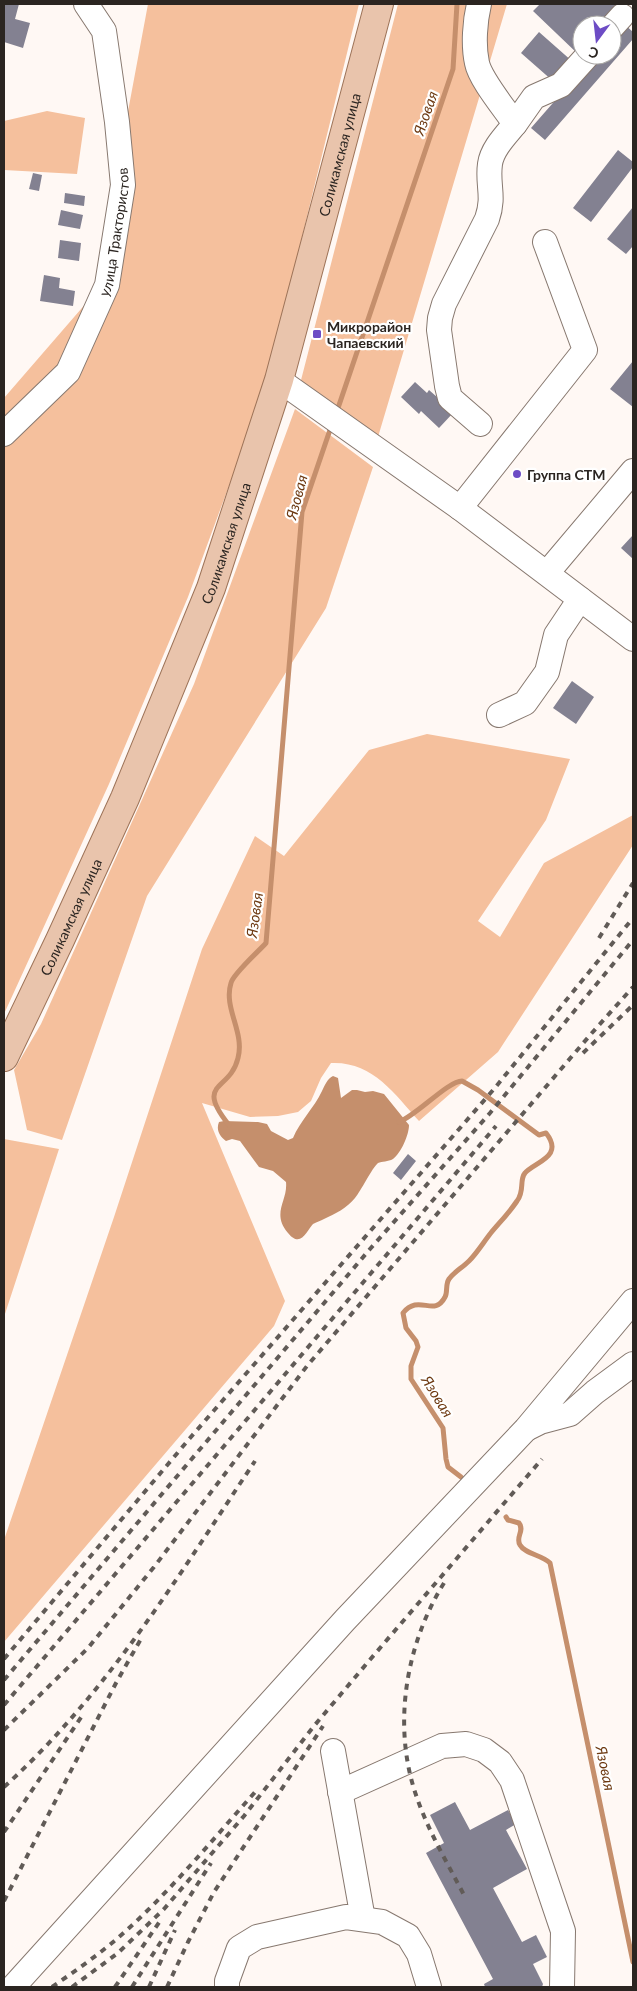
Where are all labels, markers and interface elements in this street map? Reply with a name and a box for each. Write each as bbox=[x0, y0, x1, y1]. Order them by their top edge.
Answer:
north arrow bbox=[572, 15, 622, 65]
text: С bbox=[586, 43, 600, 62]
water label: Язовая bbox=[409, 88, 441, 138]
street label: Соликамская улица bbox=[314, 91, 364, 218]
street label: улица Трактористов bbox=[95, 167, 132, 299]
place label: Микрорайон Чапаевский bbox=[327, 318, 411, 351]
marker: Микрорайон Чапаевский bbox=[311, 328, 323, 340]
place label: Группа СТМ bbox=[527, 466, 605, 483]
marker: Группа СТМ bbox=[511, 468, 523, 480]
water label: Язовая bbox=[281, 473, 311, 522]
street label: Соликамская улица bbox=[197, 480, 253, 606]
street label: Соликамская улица bbox=[36, 856, 105, 978]
water label: Язовая bbox=[242, 891, 266, 940]
water label: Язовая bbox=[418, 1371, 458, 1420]
water label: Язовая bbox=[592, 1743, 620, 1792]

